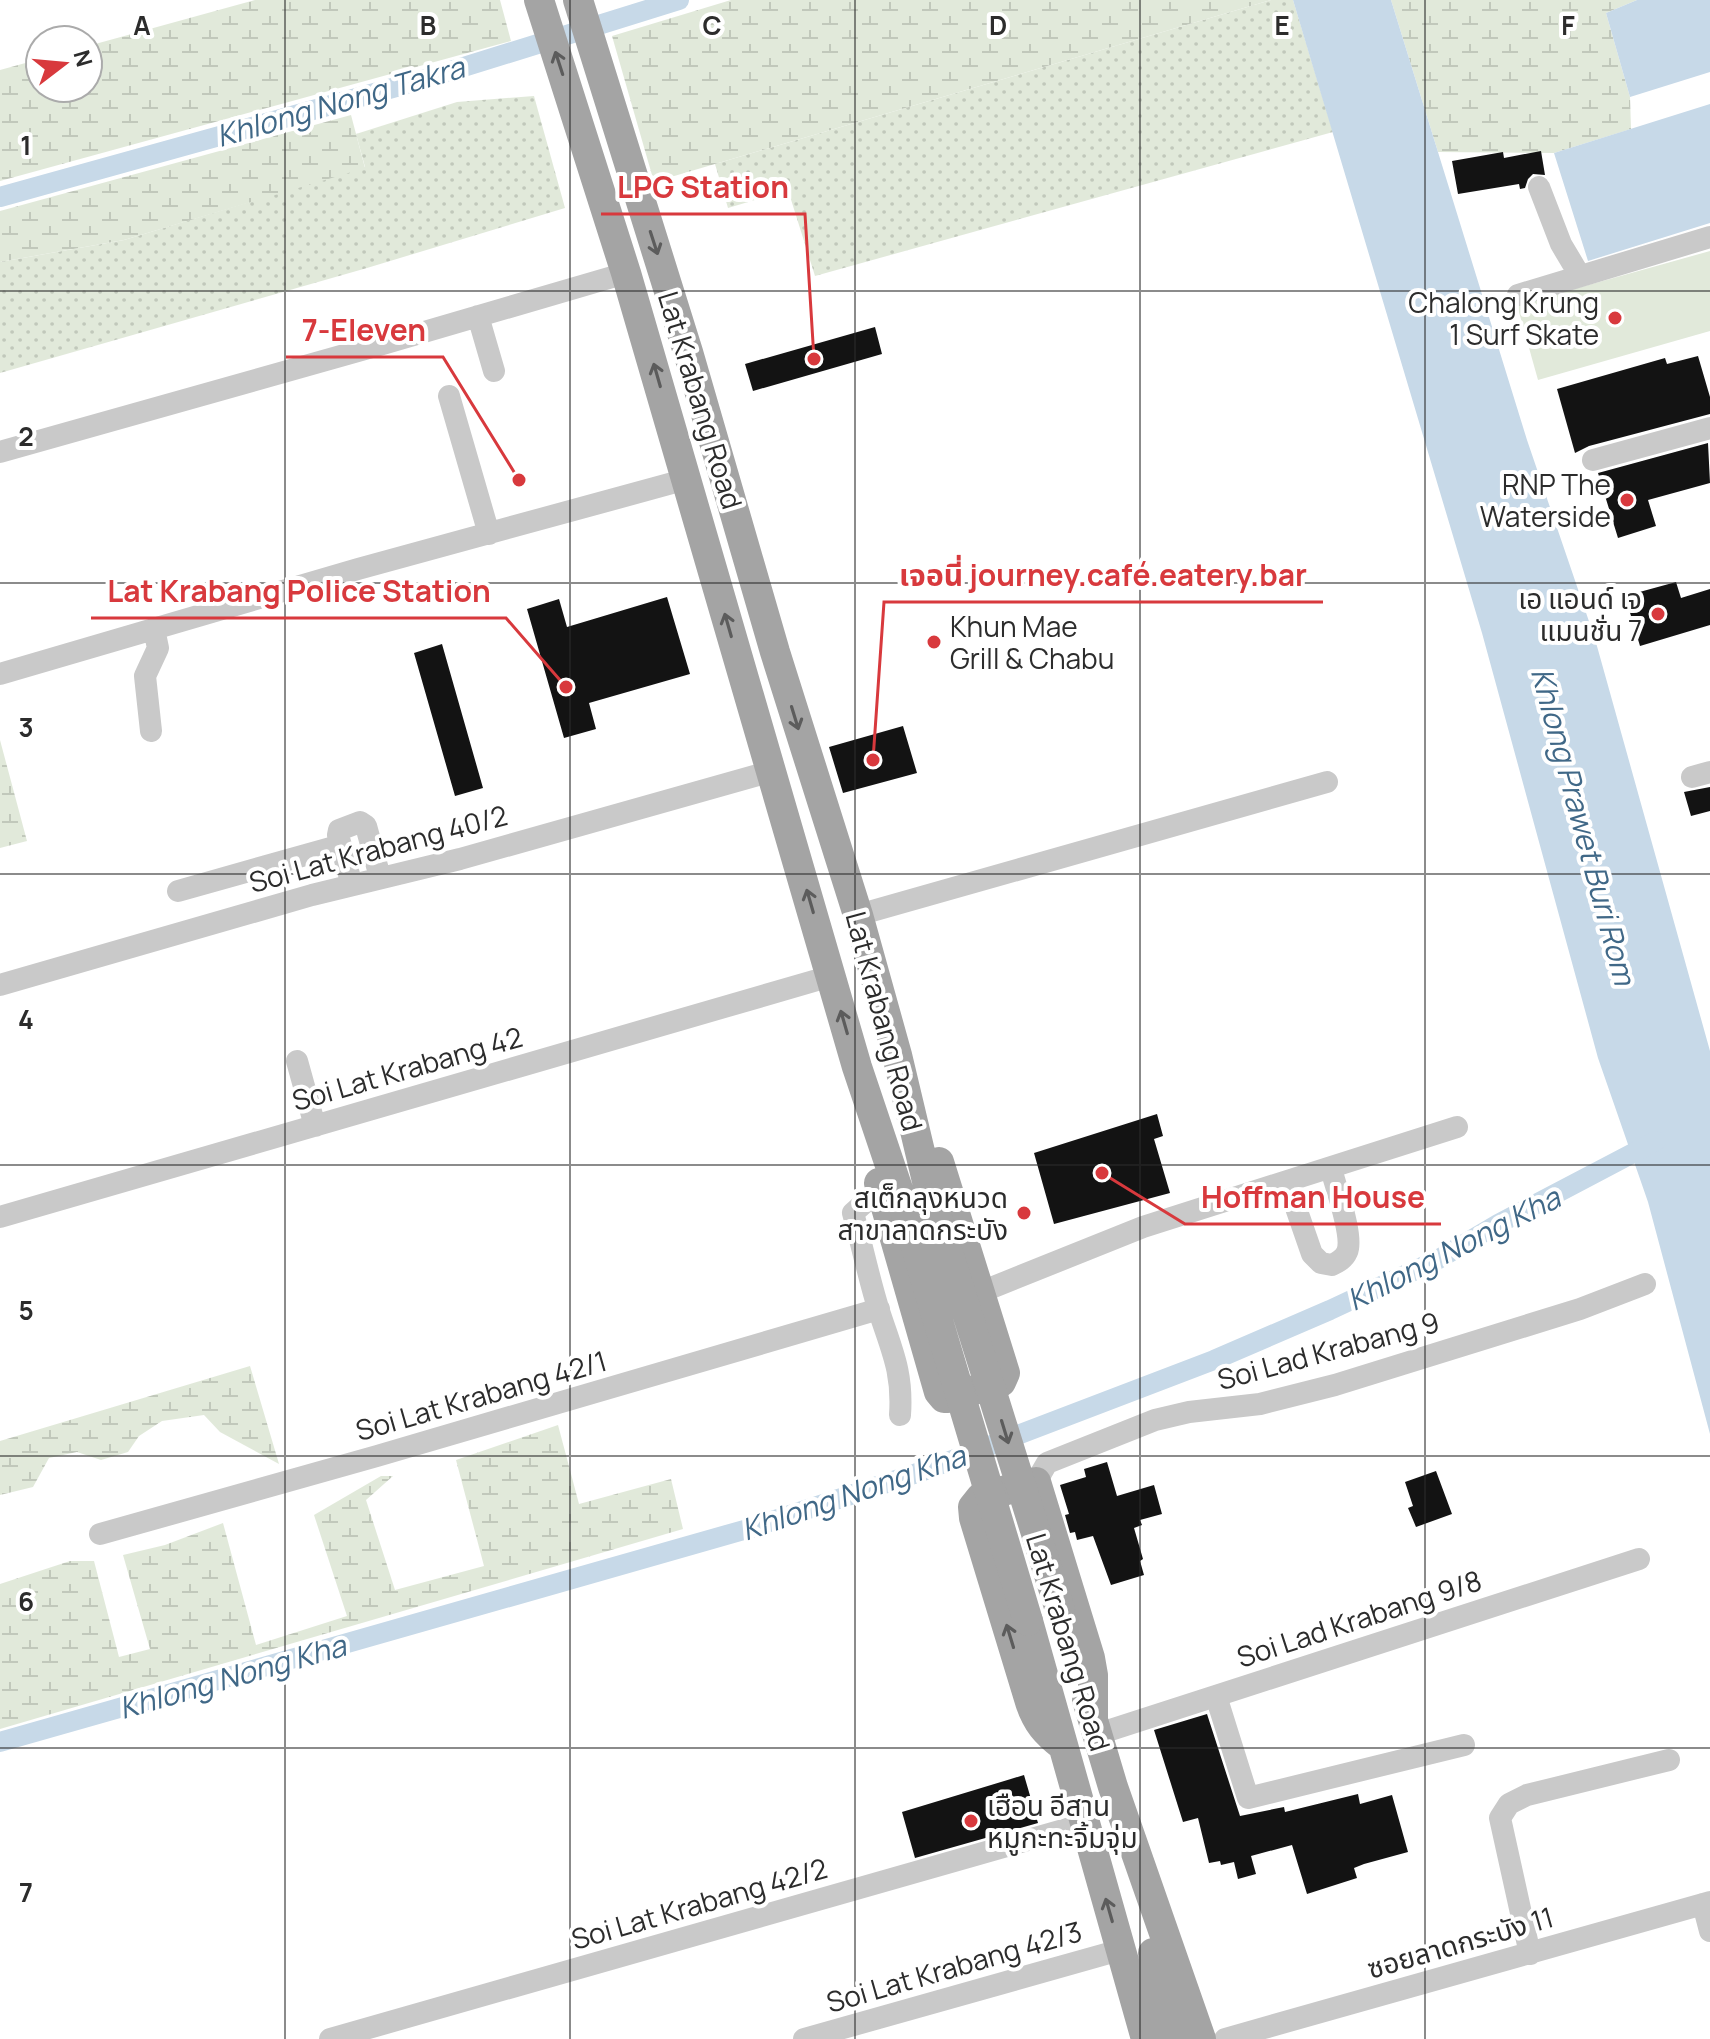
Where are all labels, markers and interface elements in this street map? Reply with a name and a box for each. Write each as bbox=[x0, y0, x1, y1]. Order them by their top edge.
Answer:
text: A bbox=[133, 7, 151, 43]
text: B bbox=[420, 7, 436, 43]
text: C bbox=[702, 7, 722, 43]
text: D bbox=[989, 7, 1007, 43]
text: E bbox=[1274, 7, 1290, 43]
text: F bbox=[1561, 7, 1575, 43]
north arrow bbox=[24, 24, 104, 104]
water label: Khlong Nong Takra bbox=[211, 46, 470, 156]
text: N bbox=[67, 47, 100, 70]
one-way arrow bbox=[551, 50, 566, 75]
text: 1 bbox=[20, 127, 32, 163]
callout: LPG Station bbox=[601, 160, 805, 214]
text: LPG Station bbox=[617, 166, 789, 207]
one-way arrow bbox=[647, 230, 662, 255]
place label: Chalong Krung 1 Surf Skate bbox=[1408, 283, 1599, 353]
street label: Lat Krabang Road bbox=[650, 287, 752, 513]
callout: 7-Eleven bbox=[286, 303, 443, 357]
text: 7-Eleven bbox=[302, 309, 426, 350]
marker: Chalong Krung 1 Surf Skate bbox=[1606, 309, 1624, 327]
one-way arrow bbox=[649, 363, 664, 389]
text: 2 bbox=[18, 418, 34, 454]
place label: RNP The Waterside bbox=[1480, 465, 1611, 535]
marker: RNP The Waterside bbox=[1618, 491, 1636, 509]
callout: เจอนี่ journey.café.eatery.bar bbox=[884, 548, 1323, 602]
text: เจอนี่ journey.café.eatery.bar bbox=[899, 554, 1307, 595]
callout: Lat Krabang Police Station bbox=[91, 564, 506, 618]
text: Lat Krabang Police Station bbox=[107, 570, 491, 611]
place label: เอ แอนด์ เจ แมนชั่น 7 bbox=[1518, 579, 1642, 649]
marker: เอ แอนด์ เจ แมนชั่น 7 bbox=[1649, 605, 1667, 623]
place label: Khun Mae Grill & Chabu bbox=[950, 607, 1114, 677]
one-way arrow bbox=[720, 613, 735, 639]
marker: Khun Mae Grill & Chabu bbox=[925, 633, 943, 651]
water label: Khlong Prawet Buri Rom bbox=[1522, 663, 1647, 991]
one-way arrow bbox=[788, 705, 803, 731]
text: 3 bbox=[18, 709, 34, 745]
street label: Soi Lat Krabang 40/2 bbox=[245, 795, 511, 901]
one-way arrow bbox=[802, 889, 817, 915]
street label: Lat Krabang Road bbox=[837, 907, 933, 1135]
text: 4 bbox=[18, 1001, 34, 1037]
one-way arrow bbox=[836, 1009, 851, 1035]
street label: Soi Lat Krabang 42 bbox=[288, 1017, 526, 1119]
callout: Hoffman House bbox=[1185, 1170, 1441, 1224]
text: Hoffman House bbox=[1201, 1176, 1425, 1217]
water label: Khlong Nong Kha bbox=[1339, 1176, 1568, 1319]
place label: สเต็กลุงหนวด สาขาลาดกระบัง bbox=[837, 1178, 1008, 1248]
marker: สเต็กลุงหนวด สาขาลาดกระบัง bbox=[1015, 1204, 1033, 1222]
text: 5 bbox=[18, 1292, 34, 1328]
street label: Soi Lad Krabang 9 bbox=[1213, 1302, 1443, 1398]
street label: Soi Lat Krabang 42/1 bbox=[351, 1341, 611, 1449]
one-way arrow bbox=[998, 1420, 1013, 1445]
water label: Khlong Nong Kha bbox=[736, 1434, 972, 1549]
street label: Lat Krabang Road bbox=[1018, 1529, 1120, 1755]
street label: Soi Lad Krabang 9/8 bbox=[1232, 1561, 1486, 1675]
text: 6 bbox=[18, 1583, 34, 1619]
one-way arrow bbox=[1002, 1623, 1017, 1649]
water label: Khlong Nong Kha bbox=[114, 1624, 351, 1728]
place label: เฮือน อีสาน หมูกะทะจิ้มจุ่ม bbox=[987, 1786, 1138, 1856]
marker: เฮือน อีสาน หมูกะทะจิ้มจุ่ม bbox=[962, 1812, 980, 1830]
street label: Soi Lat Krabang 42/2 bbox=[567, 1848, 831, 1958]
text: 7 bbox=[19, 1874, 33, 1910]
street label: ซอยลาดกระบัง 11 bbox=[1362, 1897, 1558, 1987]
one-way arrow bbox=[1100, 1898, 1115, 1924]
street label: Soi Lat Krabang 42/3 bbox=[822, 1911, 1086, 2021]

